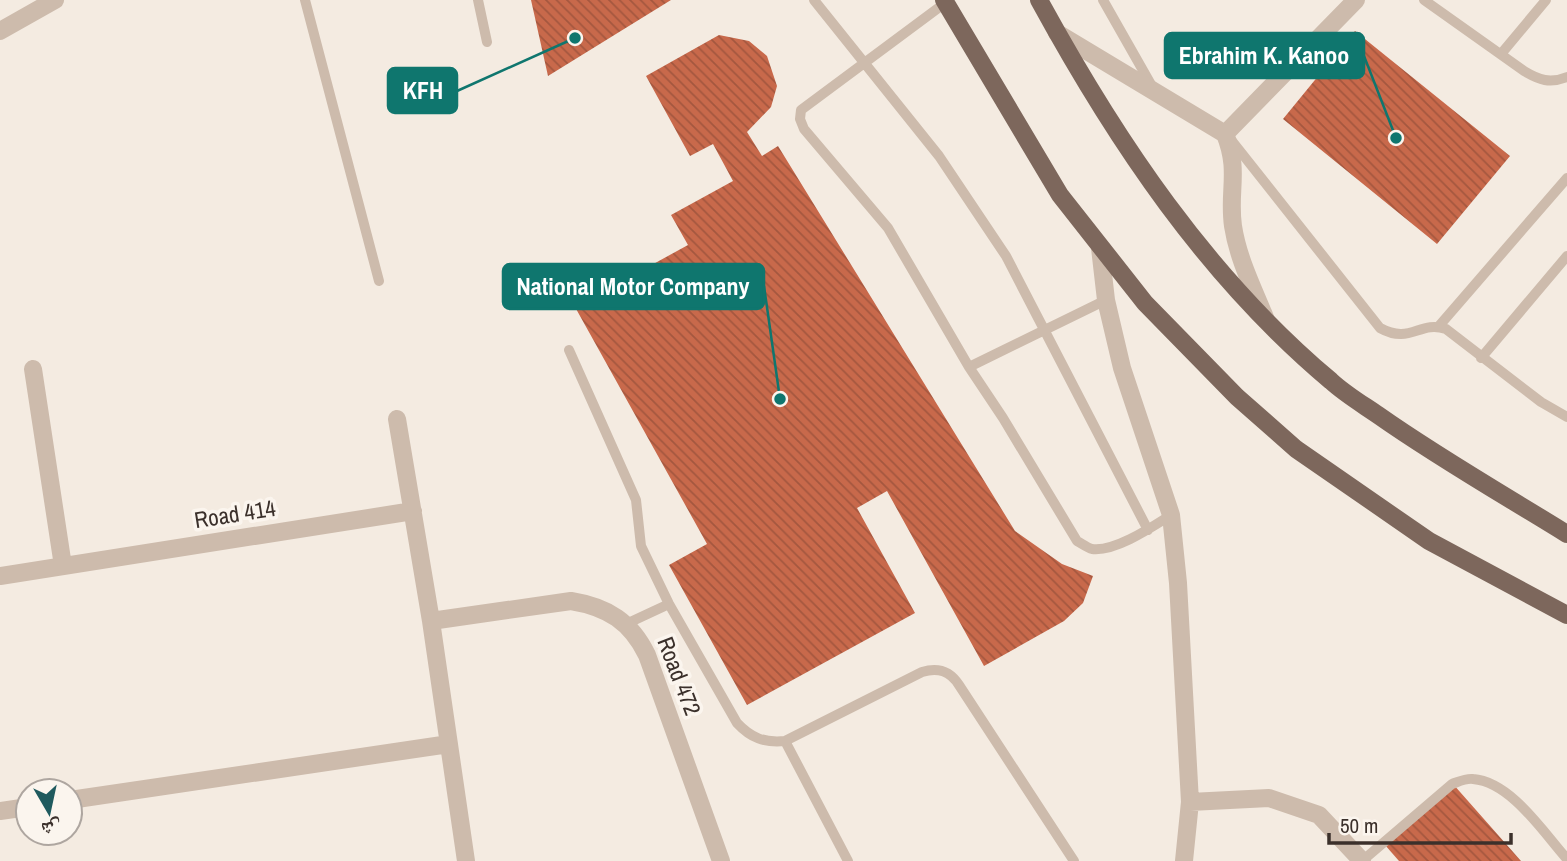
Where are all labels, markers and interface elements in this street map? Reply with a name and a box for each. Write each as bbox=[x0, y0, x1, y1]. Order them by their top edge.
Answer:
callout: Ebrahim K. Kanoo bbox=[1165, 33, 1364, 78]
text: Ebrahim K. Kanoo bbox=[1179, 39, 1349, 71]
callout: KFH bbox=[388, 68, 457, 113]
text: KFH bbox=[403, 74, 443, 106]
callout: National Motor Company bbox=[503, 264, 764, 309]
text: National Motor Company bbox=[517, 270, 749, 302]
street label: Road 414 bbox=[192, 492, 278, 535]
street label: Road 472 bbox=[650, 632, 709, 720]
north arrow bbox=[14, 777, 84, 847]
scale bar bbox=[1329, 802, 1511, 846]
text: 50 m bbox=[1340, 811, 1378, 840]
text: ش bbox=[40, 814, 64, 843]

